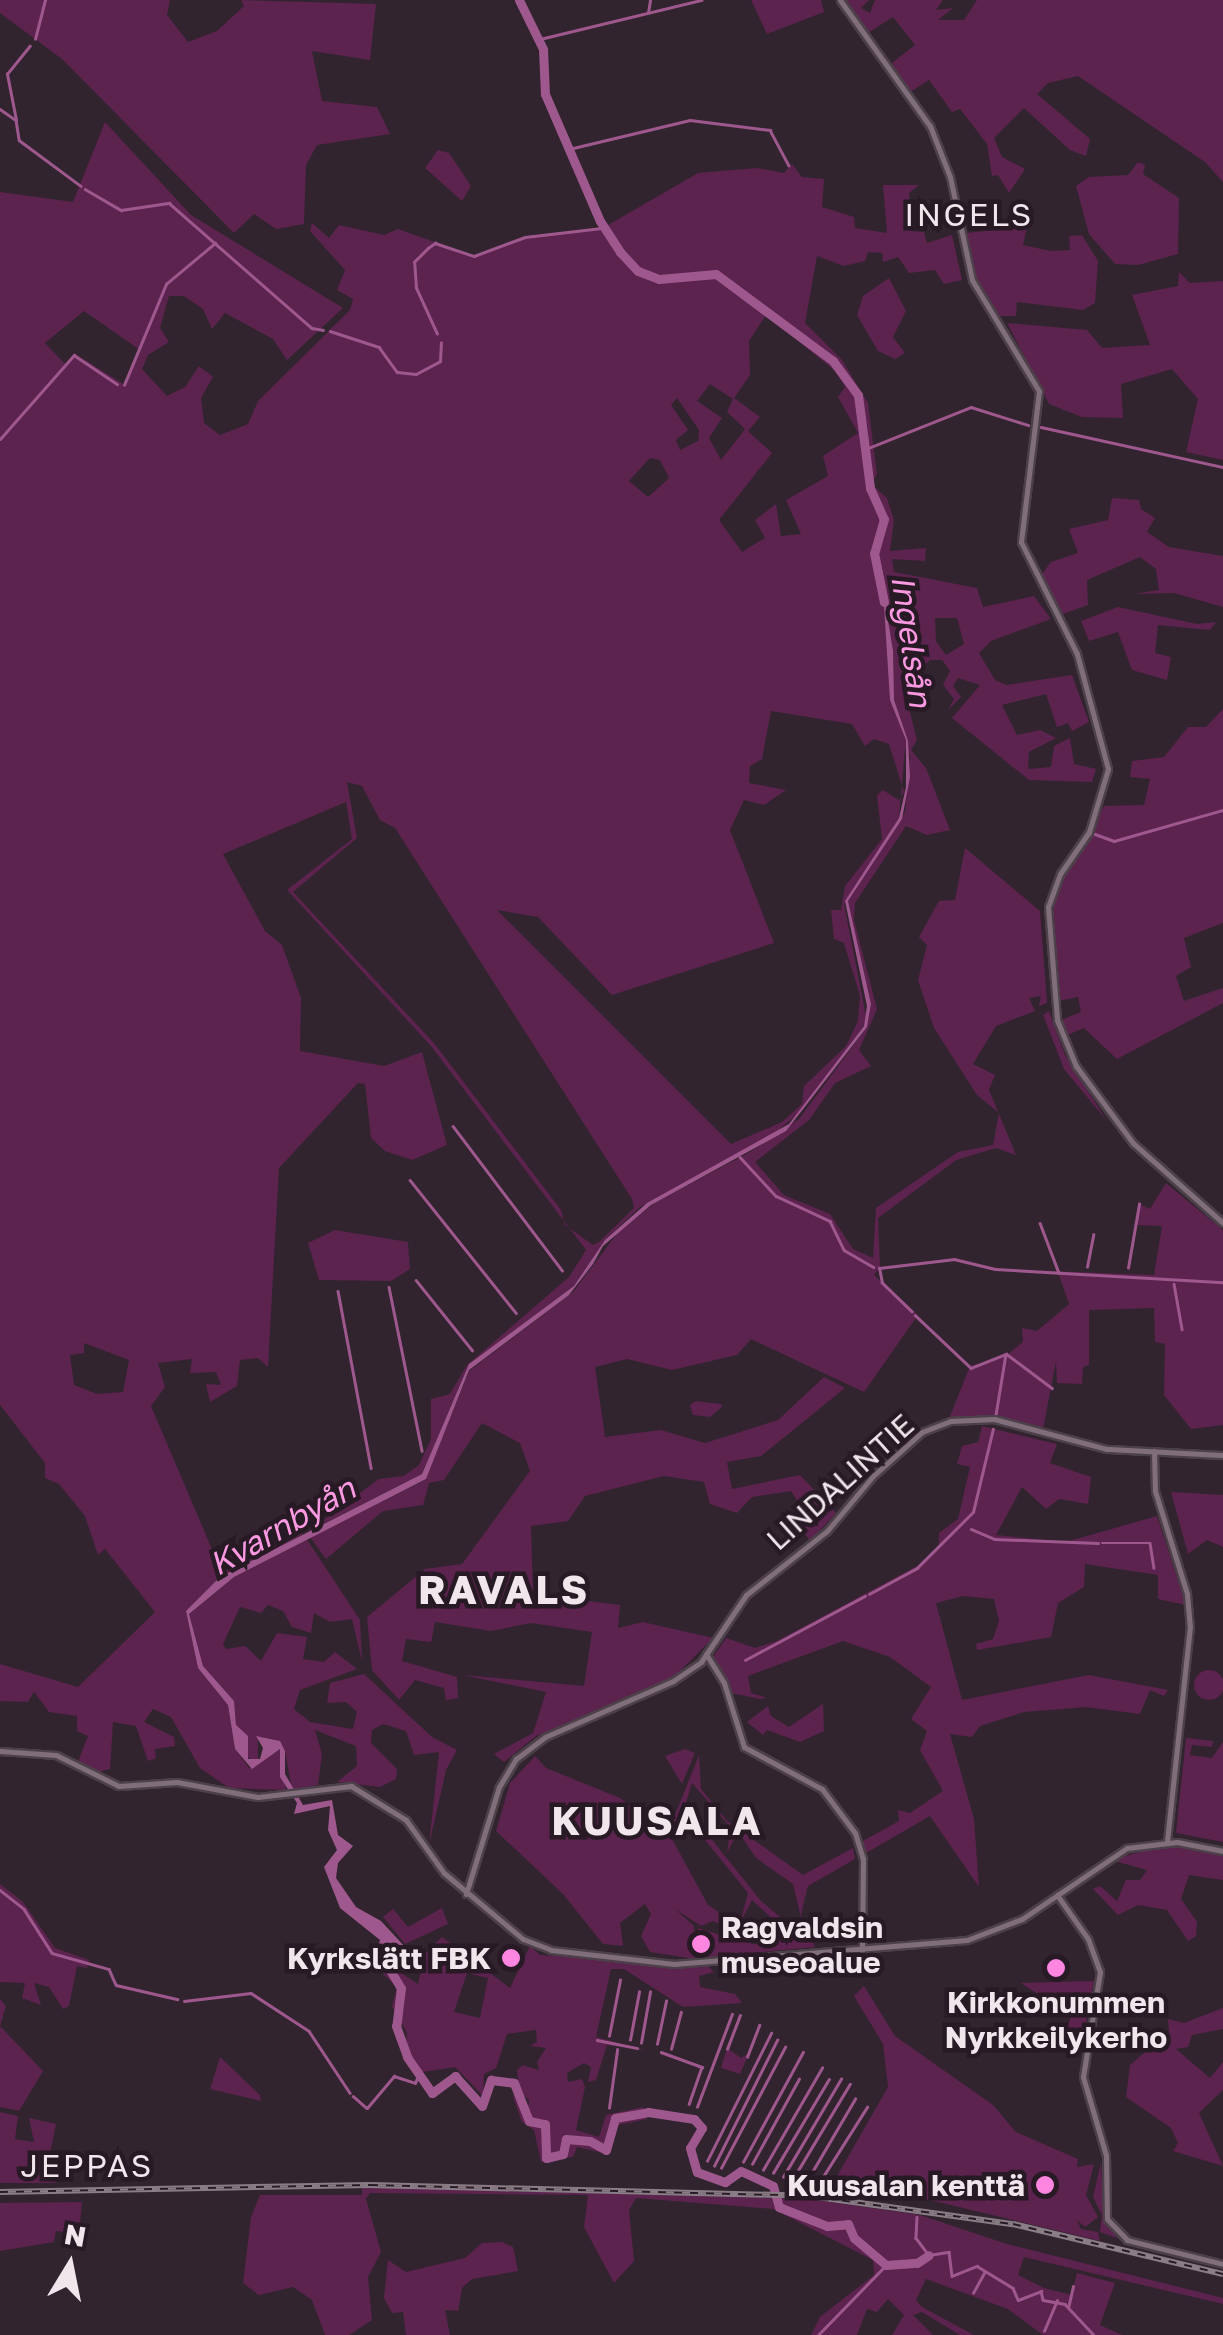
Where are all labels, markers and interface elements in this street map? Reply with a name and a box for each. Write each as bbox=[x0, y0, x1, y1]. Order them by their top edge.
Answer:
district label: INGELS bbox=[904, 195, 1034, 233]
water label: Ingelsån bbox=[884, 573, 940, 709]
street label: LINDALINTIE bbox=[759, 1407, 921, 1557]
water label: Kvarnbyån bbox=[202, 1469, 362, 1583]
district label: RAVALS bbox=[418, 1565, 590, 1613]
district label: KUUSALA bbox=[551, 1796, 763, 1844]
place label: Ragvaldsin museoalue bbox=[721, 1909, 883, 1980]
marker: Ragvaldsin museoalue bbox=[690, 1933, 712, 1955]
place label: Kyrkslätt FBK bbox=[287, 1940, 491, 1976]
marker: Kyrkslätt FBK bbox=[500, 1947, 522, 1969]
marker: Kirkkonummen Nyrkkeilykerho bbox=[1045, 1957, 1067, 1979]
place label: Kirkkonummen Nyrkkeilykerho bbox=[945, 1984, 1167, 2054]
district label: JEPPAS bbox=[20, 2146, 154, 2184]
place label: Kuusalan kenttä bbox=[787, 2167, 1025, 2203]
marker: Kuusalan kenttä bbox=[1034, 2174, 1056, 2196]
north arrow bbox=[20, 2215, 120, 2315]
text: N bbox=[62, 2217, 89, 2253]

